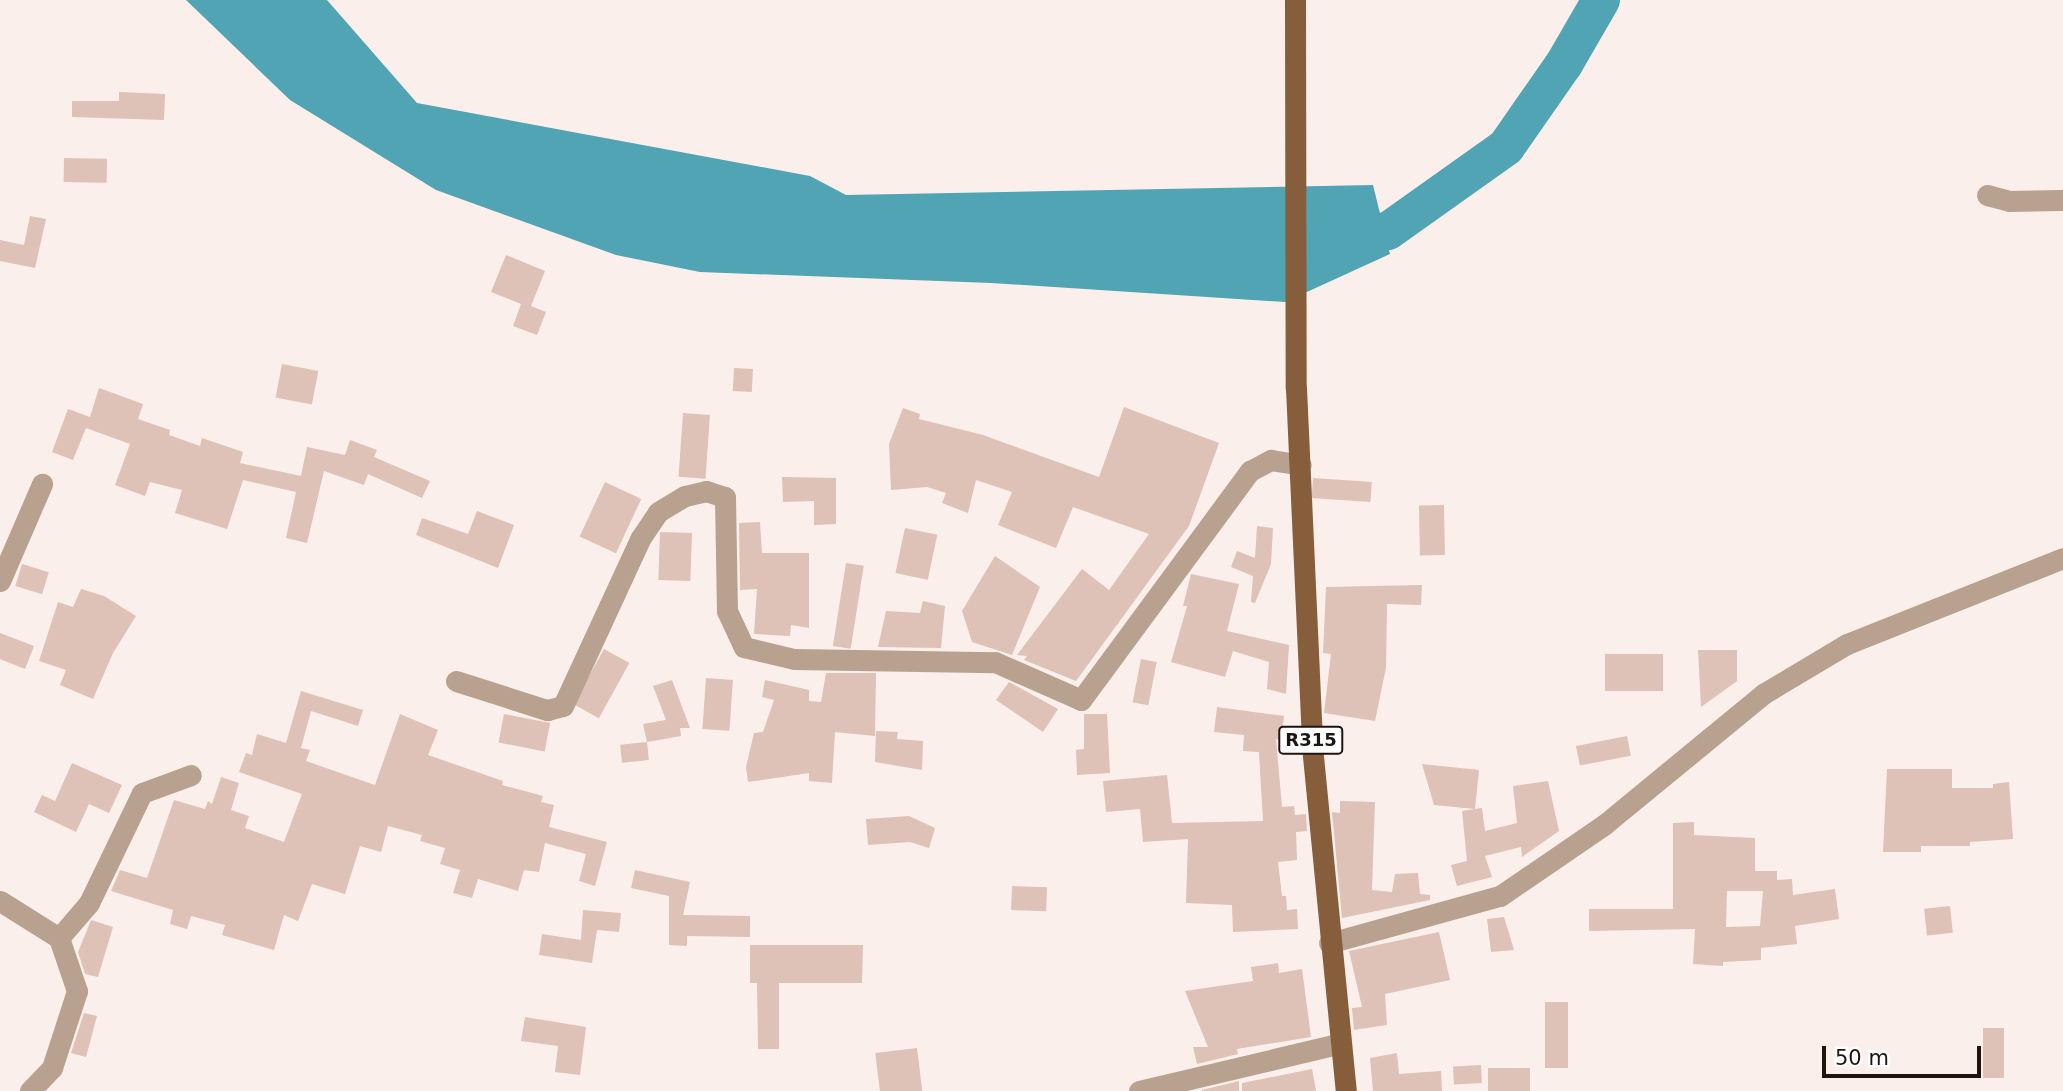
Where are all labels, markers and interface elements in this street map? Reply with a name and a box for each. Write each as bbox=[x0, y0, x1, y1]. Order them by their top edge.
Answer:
road number: R315 bbox=[1278, 726, 1344, 754]
scale bar bbox=[1825, 1032, 1984, 1076]
text: 50 m bbox=[1835, 1046, 1889, 1070]

